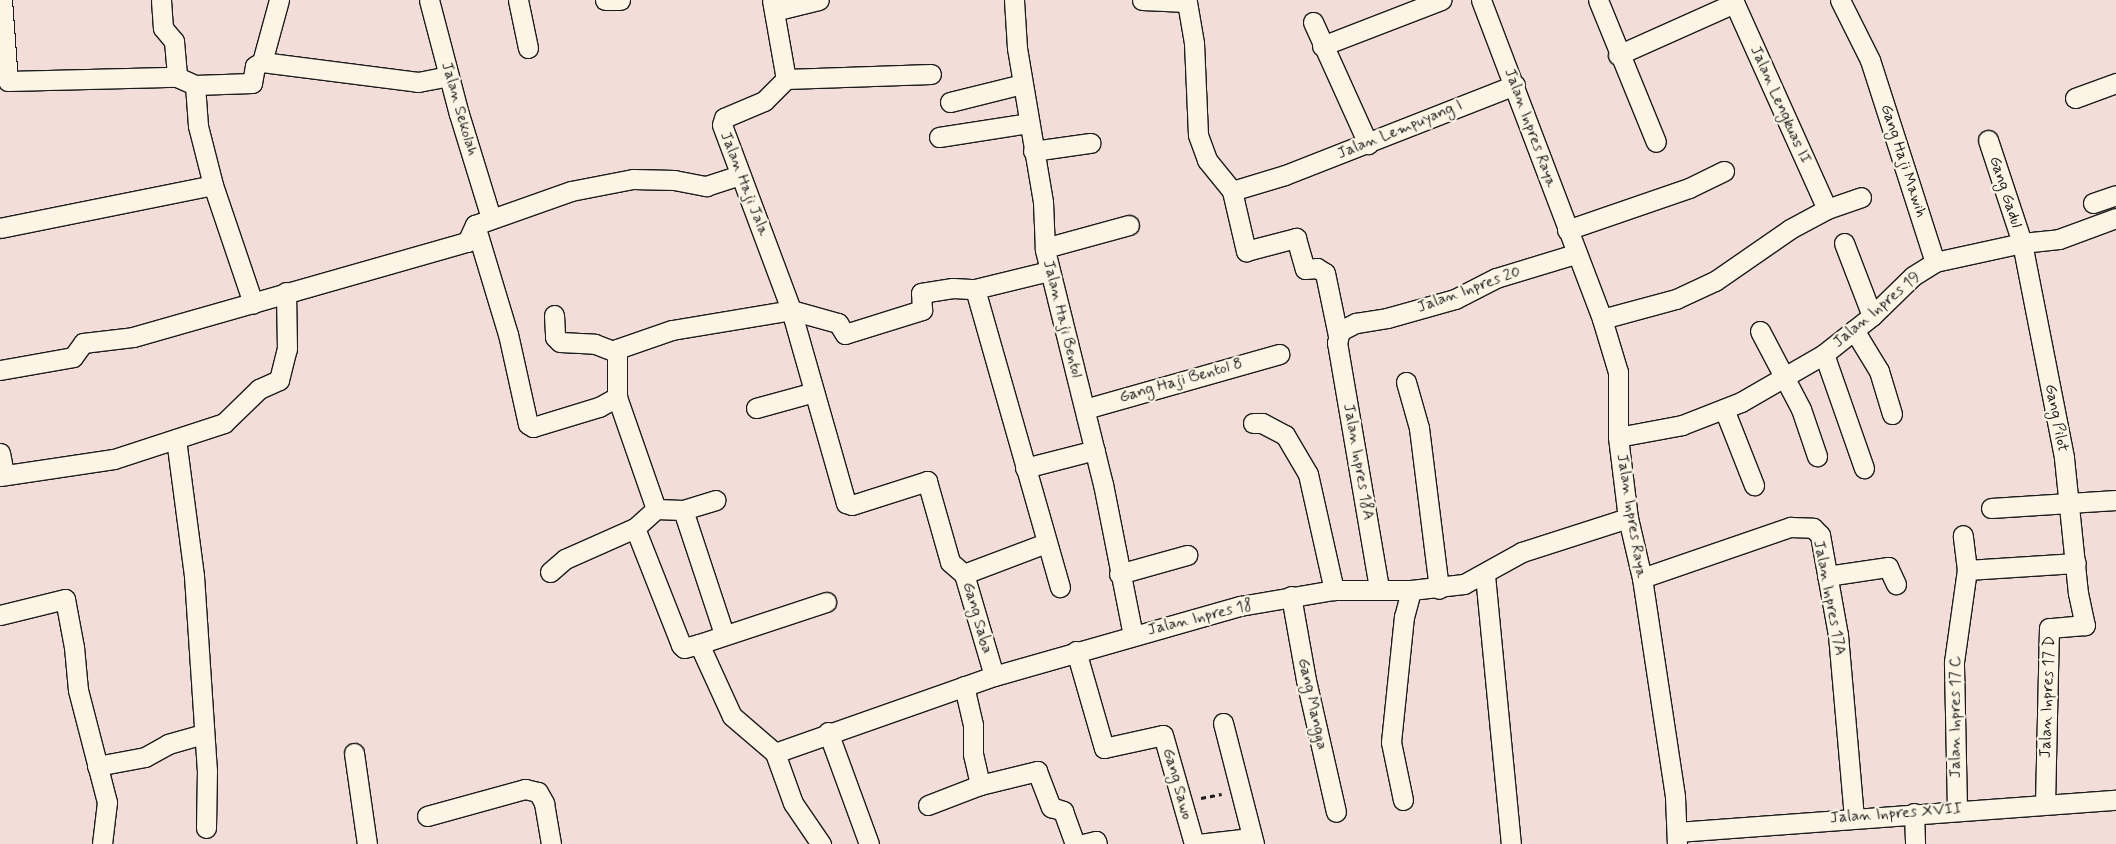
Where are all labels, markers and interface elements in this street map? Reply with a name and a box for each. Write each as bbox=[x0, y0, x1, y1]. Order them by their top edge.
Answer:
street label: Jalan Lengkuas II bbox=[1744, 40, 1816, 170]
street label: Jalan Sekolah bbox=[436, 59, 482, 159]
street label: Jalan Inpres Raya bbox=[1499, 64, 1561, 192]
street label: Jalan Lempuyang I bbox=[1333, 95, 1467, 165]
street label: Gang Haji Mawih bbox=[1876, 103, 1930, 219]
street label: Jalan Haji Jala bbox=[716, 130, 772, 238]
street label: Gang Gadul bbox=[1984, 154, 2026, 230]
street label: Jalan Haji Bentol bbox=[1038, 257, 1086, 381]
street label: Jalan Inpres 20 bbox=[1413, 262, 1525, 318]
street label: Jalan Inpres 19 bbox=[1828, 267, 1926, 353]
street label: Gang Haji Bentol 8 bbox=[1116, 354, 1246, 408]
street label: Gang Pilot bbox=[2040, 382, 2072, 454]
street label: Jalan Inpres 18A bbox=[1338, 400, 1378, 524]
street label: Jalan Inpres Raya bbox=[1611, 451, 1651, 581]
street label: Jalan Inpres 17A bbox=[1808, 537, 1850, 659]
street label: Gang Saba bbox=[958, 580, 996, 656]
street label: Jalan Inpres 18 bbox=[1144, 595, 1256, 641]
street label: Jalan Inpres 17 D bbox=[2036, 634, 2060, 760]
street label: Jalan Inpres 17 C bbox=[1946, 654, 1966, 780]
street label: Gang Mangga bbox=[1293, 656, 1331, 752]
street label: Gang Sawo bbox=[1158, 746, 1196, 822]
street label: Jalan Inpres XVII bbox=[1829, 800, 1963, 828]

